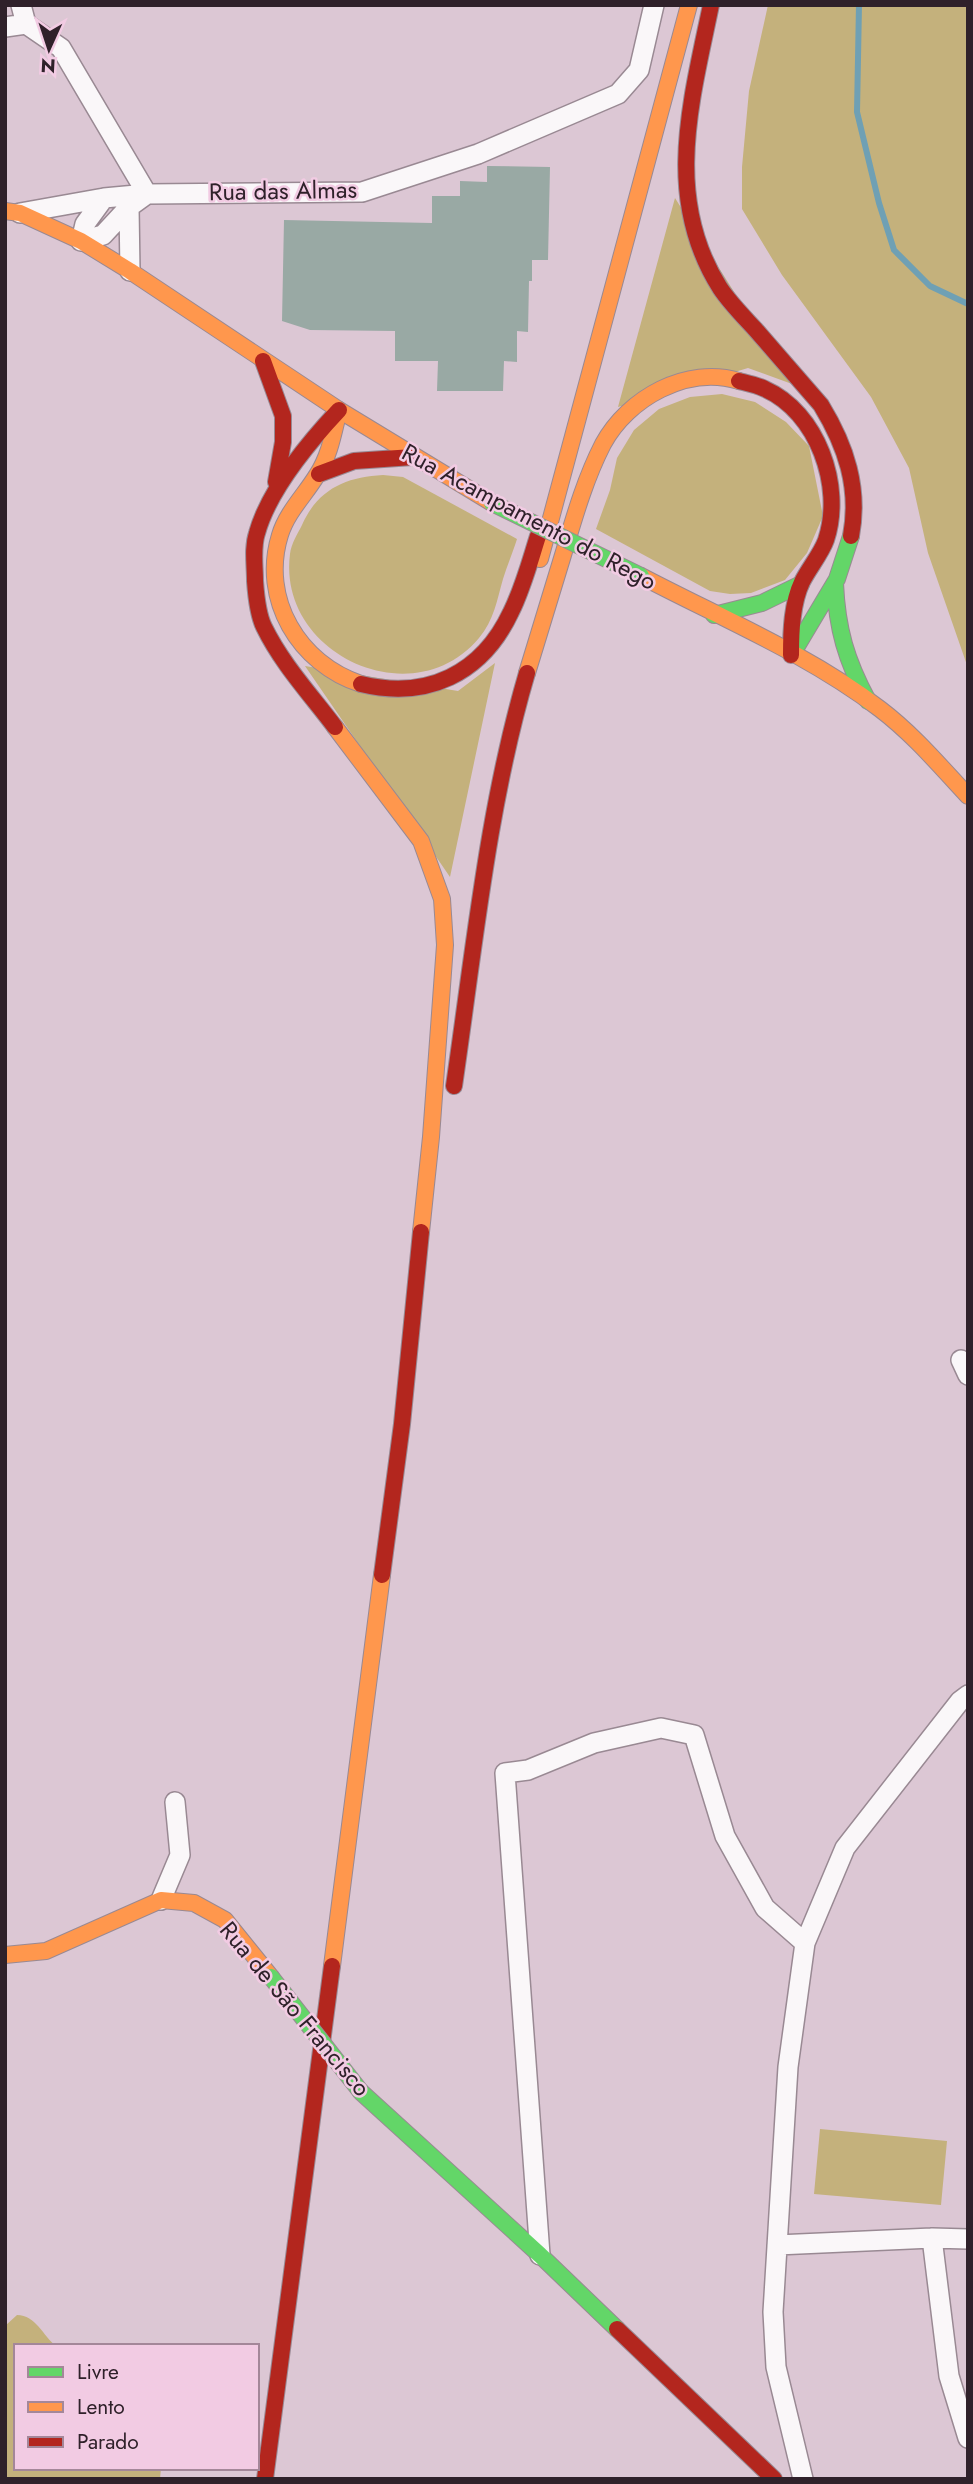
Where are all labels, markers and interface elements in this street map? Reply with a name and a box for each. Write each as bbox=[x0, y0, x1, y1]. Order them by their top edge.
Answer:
north arrow bbox=[14, 14, 84, 84]
text: N bbox=[40, 52, 56, 79]
street label: Rua das Almas bbox=[209, 172, 357, 209]
street label: Rua Acampamento do Rego bbox=[396, 434, 663, 599]
street label: Rua de São Francisco bbox=[212, 1914, 379, 2104]
legend bbox=[14, 2344, 259, 2470]
text: Livre bbox=[77, 2357, 119, 2387]
text: Lento bbox=[77, 2392, 125, 2422]
text: Parado bbox=[77, 2427, 139, 2457]

